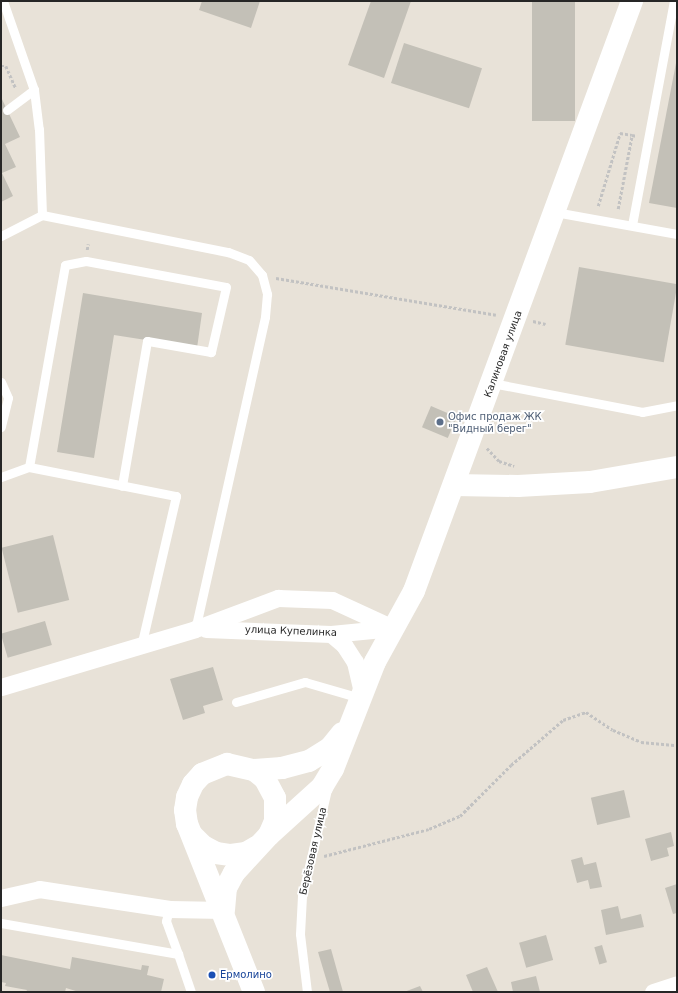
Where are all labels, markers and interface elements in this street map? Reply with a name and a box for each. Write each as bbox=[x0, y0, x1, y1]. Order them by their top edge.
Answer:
street label: Калиновая улица bbox=[482, 309, 524, 399]
place label: Офис продаж ЖК "Видный берег" bbox=[448, 410, 542, 434]
marker: Офис продаж ЖК "Видный берег" bbox=[435, 417, 445, 427]
street label: улица Купелинка bbox=[245, 623, 337, 639]
street label: Берёзовая улица bbox=[297, 806, 329, 896]
place label: Ермолино bbox=[220, 969, 272, 981]
marker: Ермолино bbox=[207, 970, 217, 980]

